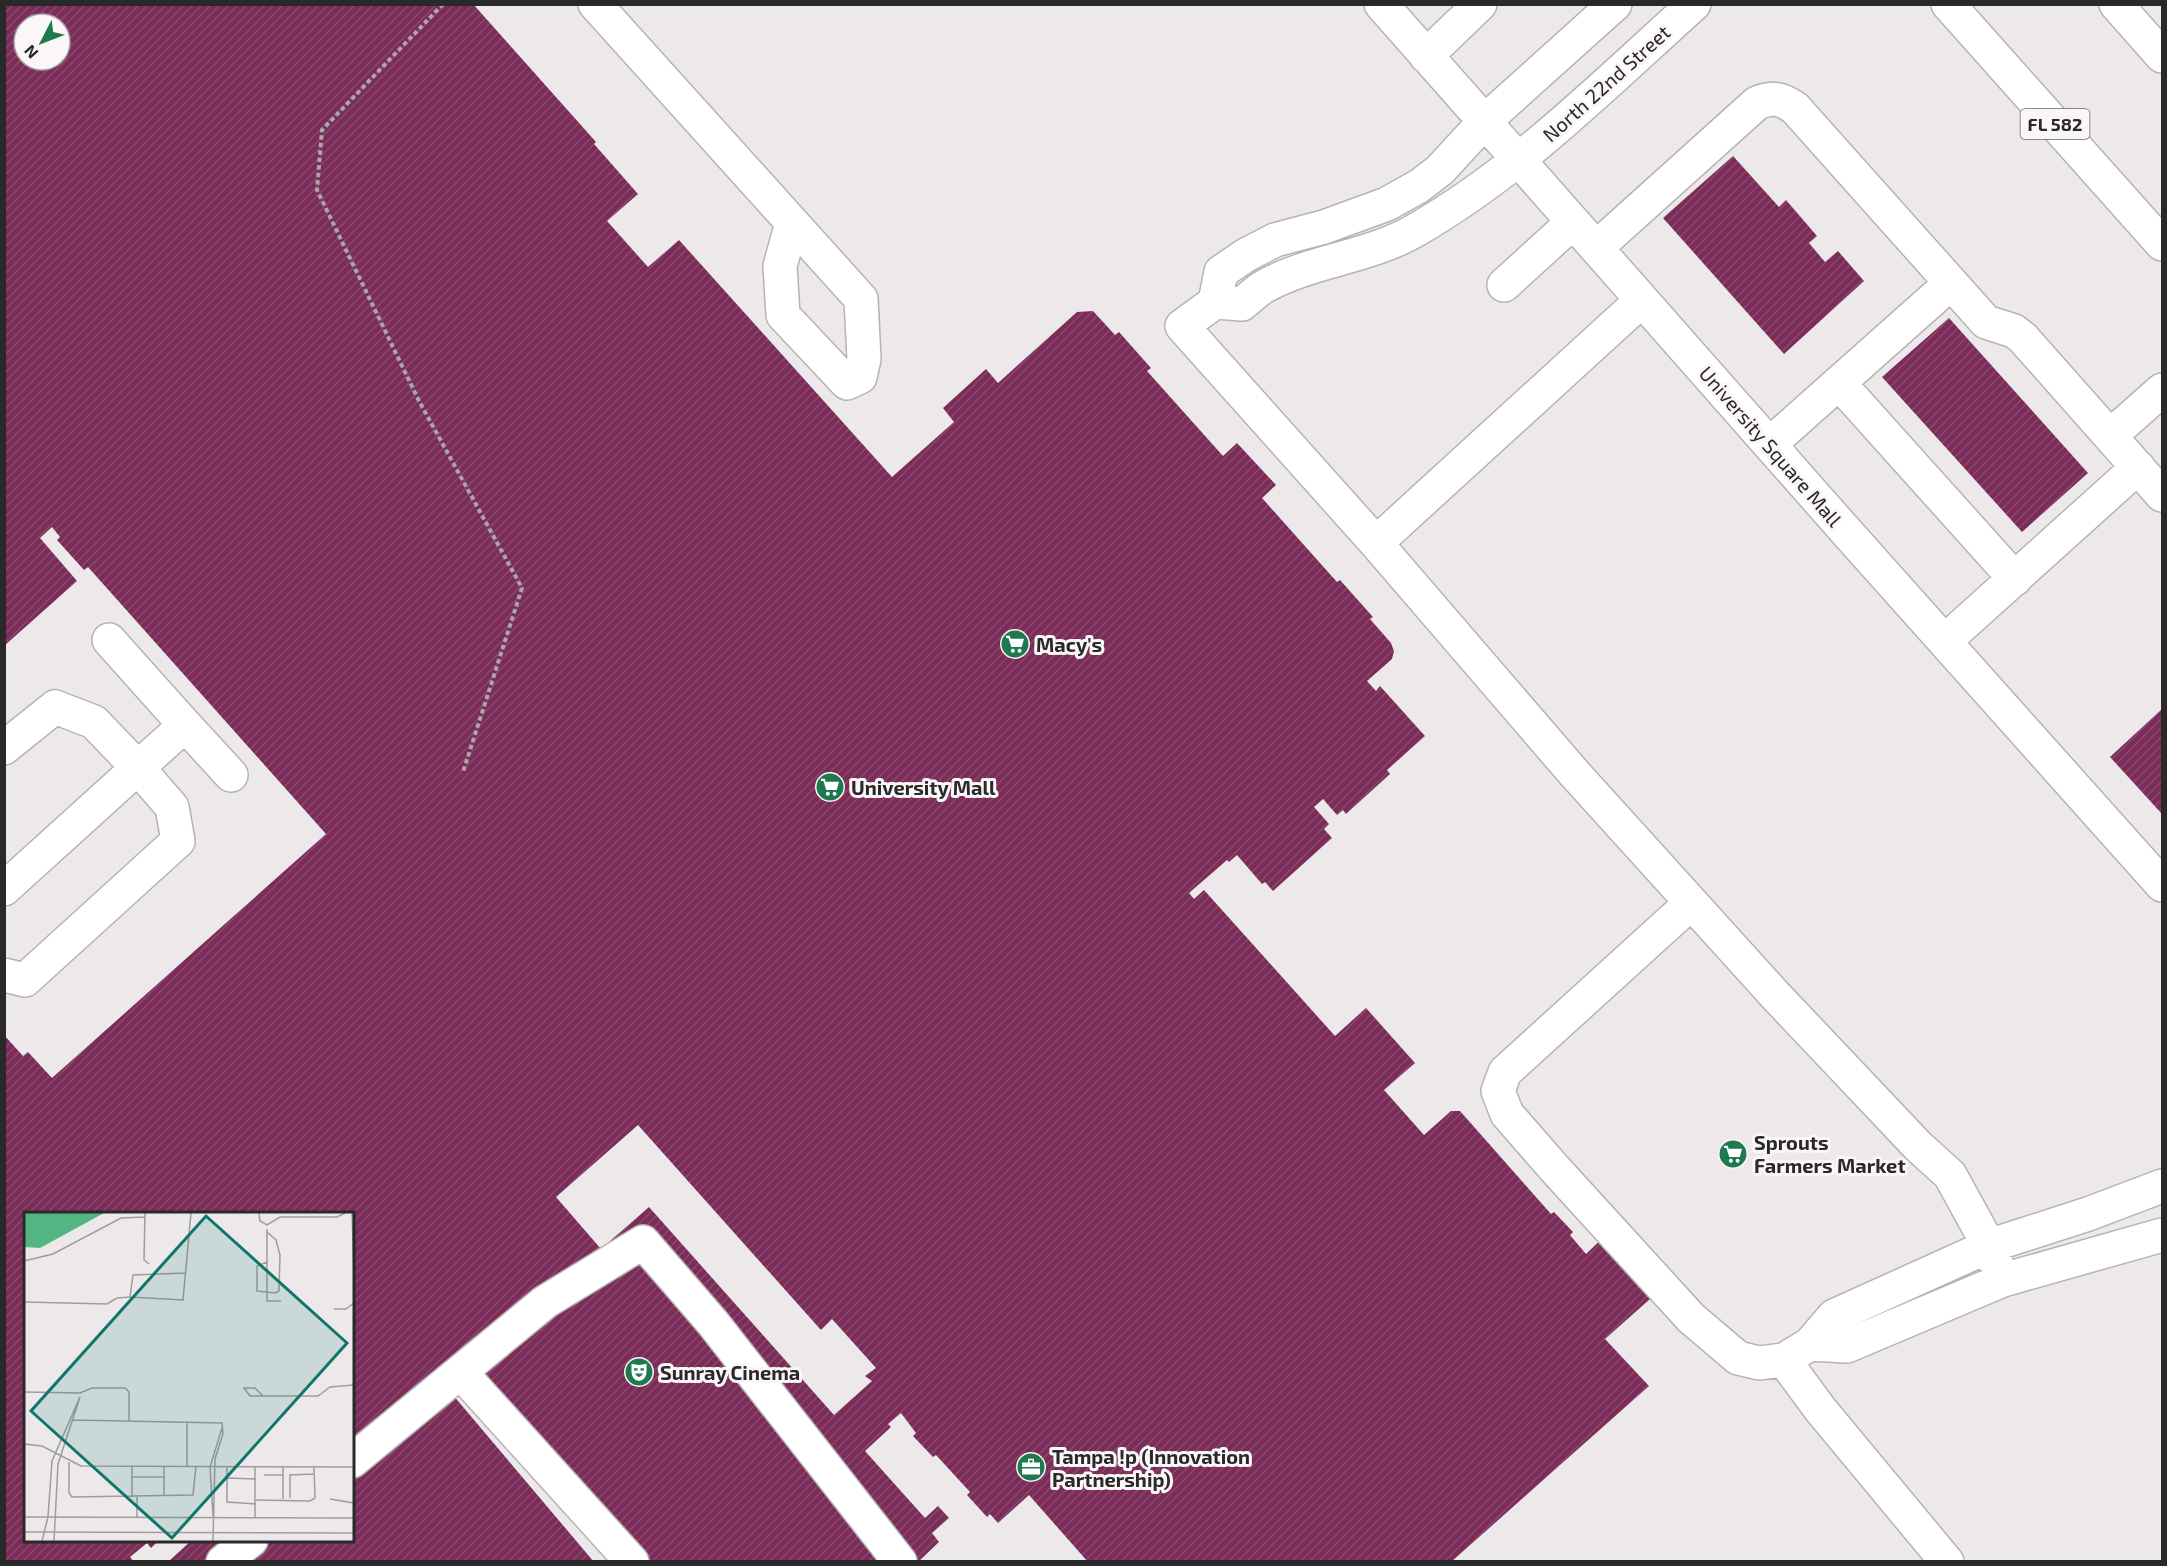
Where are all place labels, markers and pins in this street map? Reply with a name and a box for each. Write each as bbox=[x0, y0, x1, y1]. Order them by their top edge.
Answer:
supermarket icon: Macy's bbox=[999, 628, 1031, 660]
place label: Macy's bbox=[1036, 632, 1102, 657]
supermarket icon: University Mall bbox=[814, 771, 846, 803]
place label: University Mall bbox=[851, 775, 996, 800]
place label: Sprouts Farmers Market bbox=[1754, 1130, 1906, 1177]
supermarket icon: Sprouts Farmers Market bbox=[1717, 1138, 1749, 1170]
theatre icon: Sunray Cinema bbox=[623, 1356, 655, 1388]
place label: Sunray Cinema bbox=[660, 1360, 800, 1385]
place label: Tampa !p (Innovation Partnership) bbox=[1052, 1444, 1250, 1491]
office icon: Tampa !p (Innovation Partnership) bbox=[1015, 1451, 1047, 1483]

